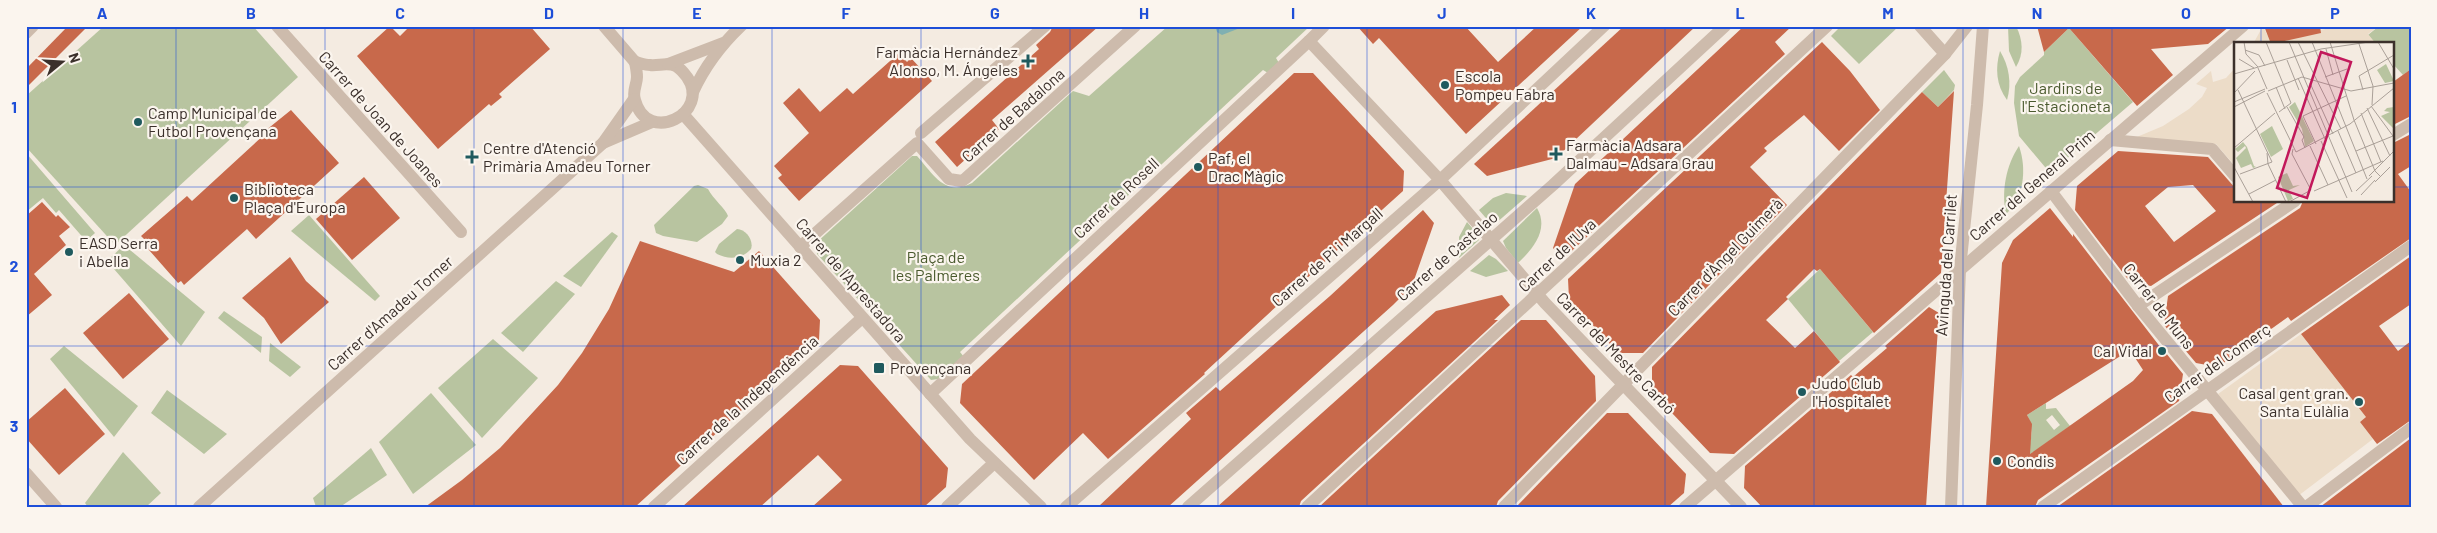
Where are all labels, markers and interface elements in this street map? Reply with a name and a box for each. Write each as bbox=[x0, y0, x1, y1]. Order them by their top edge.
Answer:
text: A bbox=[97, 3, 108, 22]
text: B bbox=[246, 3, 256, 22]
text: C bbox=[395, 3, 405, 22]
text: D bbox=[544, 3, 554, 22]
text: E bbox=[692, 3, 702, 22]
text: F bbox=[842, 3, 851, 22]
text: G bbox=[990, 3, 1000, 22]
text: H bbox=[1139, 3, 1149, 22]
text: I bbox=[1291, 3, 1295, 22]
text: J bbox=[1437, 3, 1447, 22]
text: K bbox=[1586, 3, 1596, 22]
text: L bbox=[1735, 3, 1745, 22]
text: M bbox=[1882, 3, 1894, 22]
text: N bbox=[2032, 3, 2042, 22]
text: O bbox=[2181, 3, 2191, 22]
text: P bbox=[2330, 3, 2340, 22]
north arrow bbox=[38, 38, 88, 88]
place label: Farmàcia Hernández Alonso, M. Ángeles bbox=[876, 42, 1018, 79]
inset map bbox=[2234, 42, 2394, 202]
street label: Carrer de Joan de Joanes bbox=[315, 47, 447, 191]
text: N bbox=[65, 51, 84, 65]
marker: Farmàcia Hernández Alonso, M. Ángeles bbox=[1022, 55, 1034, 67]
street label: Carrer de Badalona bbox=[957, 64, 1068, 166]
place label: Escola Pompeu Fabra bbox=[1455, 66, 1555, 103]
park label: Jardins de l'Estacioneta bbox=[2021, 78, 2111, 115]
marker: Escola Pompeu Fabra bbox=[1439, 79, 1451, 91]
text: 1 bbox=[11, 97, 17, 116]
place label: Camp Municipal de Futbol Provençana bbox=[148, 103, 277, 140]
marker: Camp Municipal de Futbol Provençana bbox=[132, 116, 144, 128]
street label: Carrer del General Prim bbox=[1965, 125, 2098, 244]
place label: Farmàcia Adsara Dalmau - Adsara Grau bbox=[1566, 135, 1714, 172]
place label: Centre d'Atenció Primària Amadeu Torner bbox=[483, 138, 651, 175]
place label: Paf, el Drac Màgic bbox=[1208, 148, 1284, 185]
marker: Farmàcia Adsara Dalmau - Adsara Grau bbox=[1550, 148, 1562, 160]
marker: Centre d'Atenció Primària Amadeu Torner bbox=[465, 150, 479, 164]
street label: Carrer de Rosell bbox=[1069, 153, 1162, 242]
marker: Paf, el Drac Màgic bbox=[1192, 161, 1204, 173]
place label: Biblioteca Plaça d'Europa bbox=[244, 179, 346, 216]
marker: Biblioteca Plaça d'Europa bbox=[228, 192, 240, 204]
street label: Avinguda del Carrilet bbox=[1931, 193, 1960, 337]
street label: Carrer d'Àngel Guimerà bbox=[1663, 194, 1786, 320]
street label: Carrer de Pi i Margall bbox=[1267, 203, 1386, 310]
street label: Carrer de Castelao bbox=[1392, 207, 1501, 305]
street label: Carrer de l'Aprestadora bbox=[792, 214, 910, 346]
street label: Carrer de l'Uva bbox=[1514, 214, 1599, 295]
place label: EASD Serra i Abella bbox=[79, 233, 158, 270]
marker: EASD Serra i Abella bbox=[63, 246, 75, 258]
park label: Plaça de les Palmeres bbox=[892, 247, 980, 284]
place label: Muxia 2 bbox=[750, 250, 802, 269]
street label: Carrer d'Amadeu Torner bbox=[323, 251, 456, 374]
marker: Muxia 2 bbox=[734, 254, 746, 266]
text: 2 bbox=[10, 256, 19, 275]
street label: Carrer de Muns bbox=[2120, 259, 2199, 352]
street label: Carrer del Mestre Carbó bbox=[1553, 288, 1680, 418]
street label: Carrer del Comerç bbox=[2160, 319, 2273, 406]
street label: Carrer de la Independència bbox=[672, 331, 822, 468]
place label: Cal Vidal bbox=[2093, 341, 2152, 360]
marker: Cal Vidal bbox=[2156, 345, 2168, 357]
place label: Provençana bbox=[890, 358, 971, 377]
marker: Provençana bbox=[872, 361, 886, 375]
place label: Judo Club l'Hospitalet bbox=[1812, 373, 1890, 410]
place label: Casal gent gran. Santa Eulàlia bbox=[2238, 383, 2349, 420]
marker: Judo Club l'Hospitalet bbox=[1796, 386, 1808, 398]
marker: Casal gent gran. Santa Eulàlia bbox=[2353, 396, 2365, 408]
text: 3 bbox=[10, 416, 18, 435]
place label: Condis bbox=[2007, 451, 2054, 470]
marker: Condis bbox=[1991, 455, 2003, 467]

